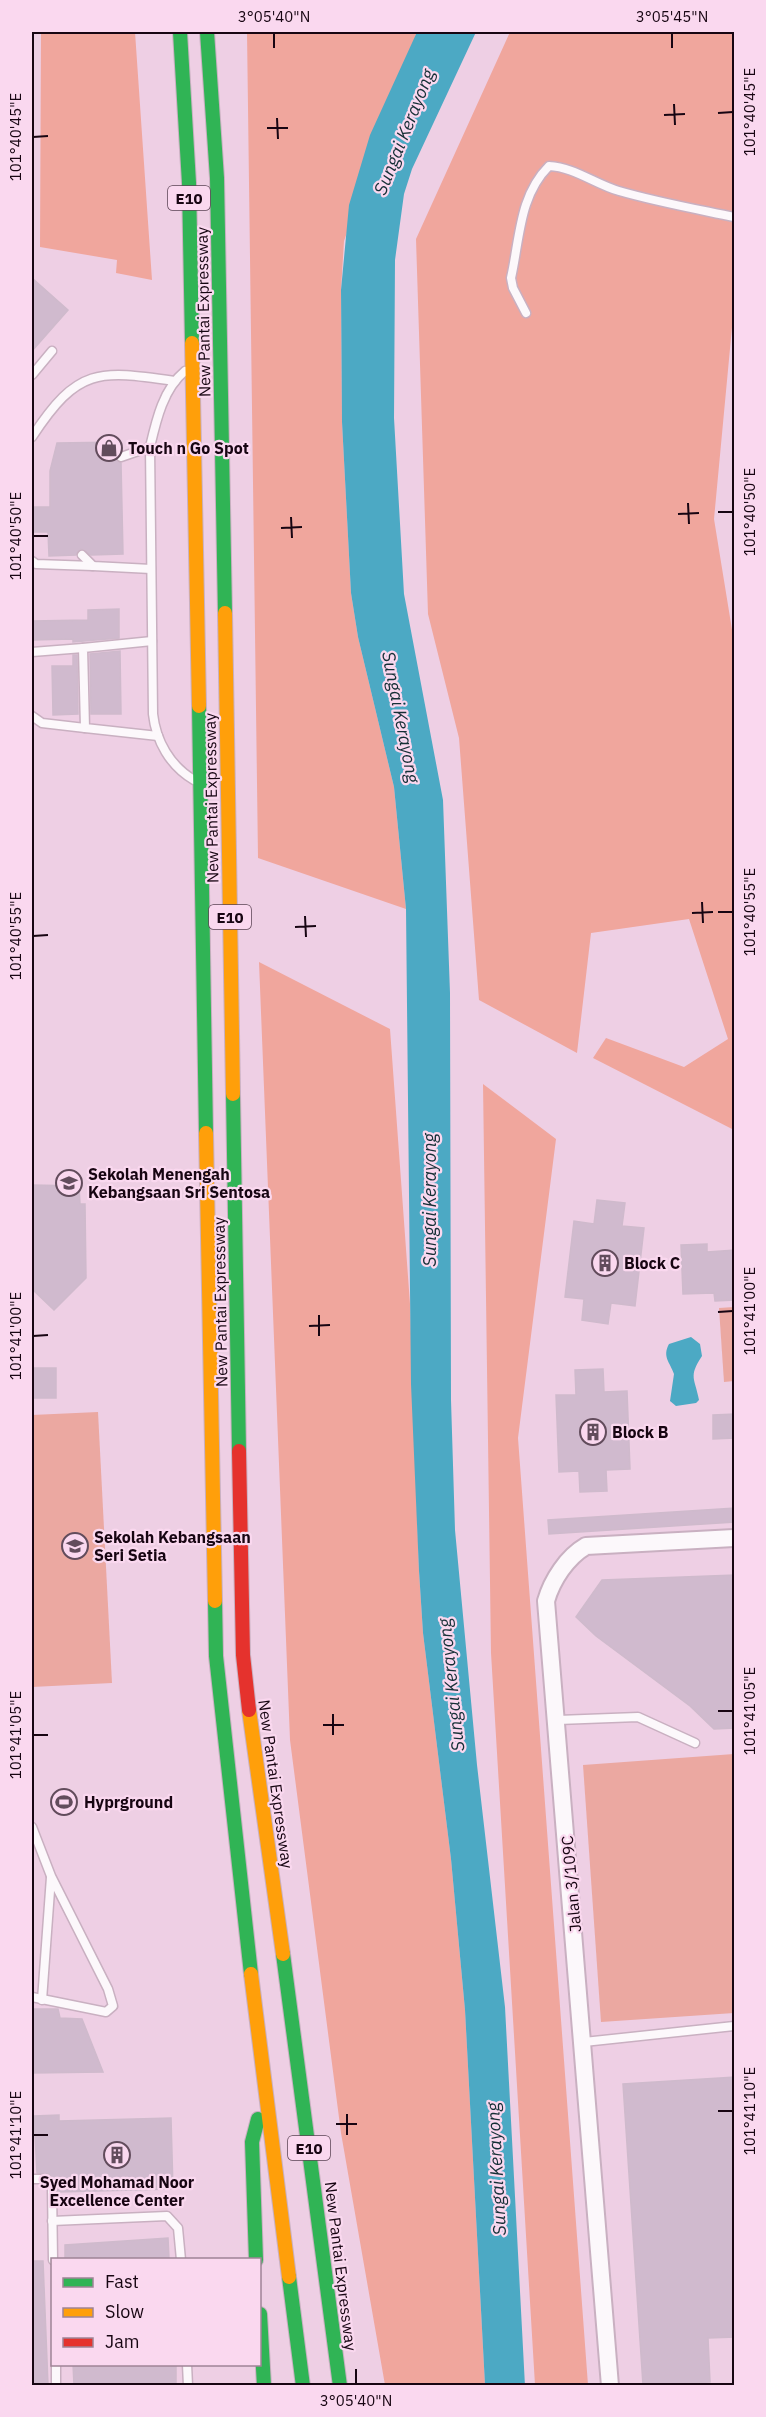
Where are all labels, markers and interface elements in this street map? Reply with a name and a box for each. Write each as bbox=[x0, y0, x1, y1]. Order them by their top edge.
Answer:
text: 3°05'40"N bbox=[238, 7, 310, 26]
text: 3°05'45"N bbox=[636, 7, 708, 26]
water label: Sungai Kerayong bbox=[368, 65, 440, 198]
text: 101°40'45"E bbox=[740, 68, 759, 156]
text: 101°40'45"E bbox=[6, 93, 25, 181]
road number: E10 bbox=[168, 186, 210, 210]
street label: New Pantai Expressway bbox=[192, 227, 214, 397]
shop icon: Touch n Go Spot bbox=[94, 433, 124, 463]
place label: Touch n Go Spot bbox=[128, 438, 249, 458]
text: 101°40'50"E bbox=[740, 468, 759, 556]
text: 101°40'50"E bbox=[6, 492, 25, 580]
water label: Sungai Kerayong bbox=[377, 649, 425, 786]
street label: New Pantai Expressway bbox=[200, 713, 222, 883]
text: 101°40'55"E bbox=[740, 868, 759, 956]
text: 101°40'55"E bbox=[6, 892, 25, 980]
road number: E10 bbox=[209, 905, 251, 929]
water label: Sungai Kerayong bbox=[418, 1132, 441, 1267]
place label: Sekolah Menengah Kebangsaan Sri Sentosa bbox=[88, 1164, 270, 1202]
school or university icon: Sekolah Menengah Kebangsaan Sri Sentosa bbox=[54, 1168, 84, 1198]
street label: New Pantai Expressway bbox=[209, 1217, 231, 1387]
building icon: Block C bbox=[590, 1248, 620, 1278]
place label: Block C bbox=[624, 1253, 680, 1273]
text: 101°41'00"E bbox=[740, 1267, 759, 1355]
text: 101°41'00"E bbox=[6, 1292, 25, 1380]
building icon: Block B bbox=[578, 1417, 608, 1447]
place label: Block B bbox=[612, 1422, 669, 1442]
place label: Sekolah Kebangsaan Seri Setia bbox=[94, 1527, 251, 1565]
school or university icon: Sekolah Kebangsaan Seri Setia bbox=[60, 1531, 90, 1561]
water label: Sungai Kerayong bbox=[432, 1617, 469, 1753]
text: 101°41'05"E bbox=[740, 1667, 759, 1755]
text: 101°41'05"E bbox=[6, 1691, 25, 1779]
street label: New Pantai Expressway bbox=[254, 1698, 298, 1870]
sports icon: Hyprground bbox=[49, 1787, 79, 1817]
place label: Hyprground bbox=[84, 1792, 173, 1812]
street label: Jalan 3/109C bbox=[557, 1835, 585, 1933]
text: 101°41'10"E bbox=[740, 2067, 759, 2155]
text: 101°41'10"E bbox=[6, 2091, 25, 2179]
water label: Sungai Kerayong bbox=[481, 2101, 511, 2236]
road number: E10 bbox=[288, 2136, 330, 2160]
building icon: Syed Mohamad Noor Excellence Center bbox=[102, 2140, 132, 2170]
place label: Syed Mohamad Noor Excellence Center bbox=[40, 2172, 195, 2210]
street label: New Pantai Expressway bbox=[321, 2180, 361, 2352]
legend bbox=[51, 2258, 261, 2366]
text: Fast bbox=[105, 2270, 139, 2293]
text: Slow bbox=[105, 2300, 144, 2323]
text: Jam bbox=[105, 2330, 140, 2353]
text: 3°05'40"N bbox=[320, 2391, 392, 2410]

